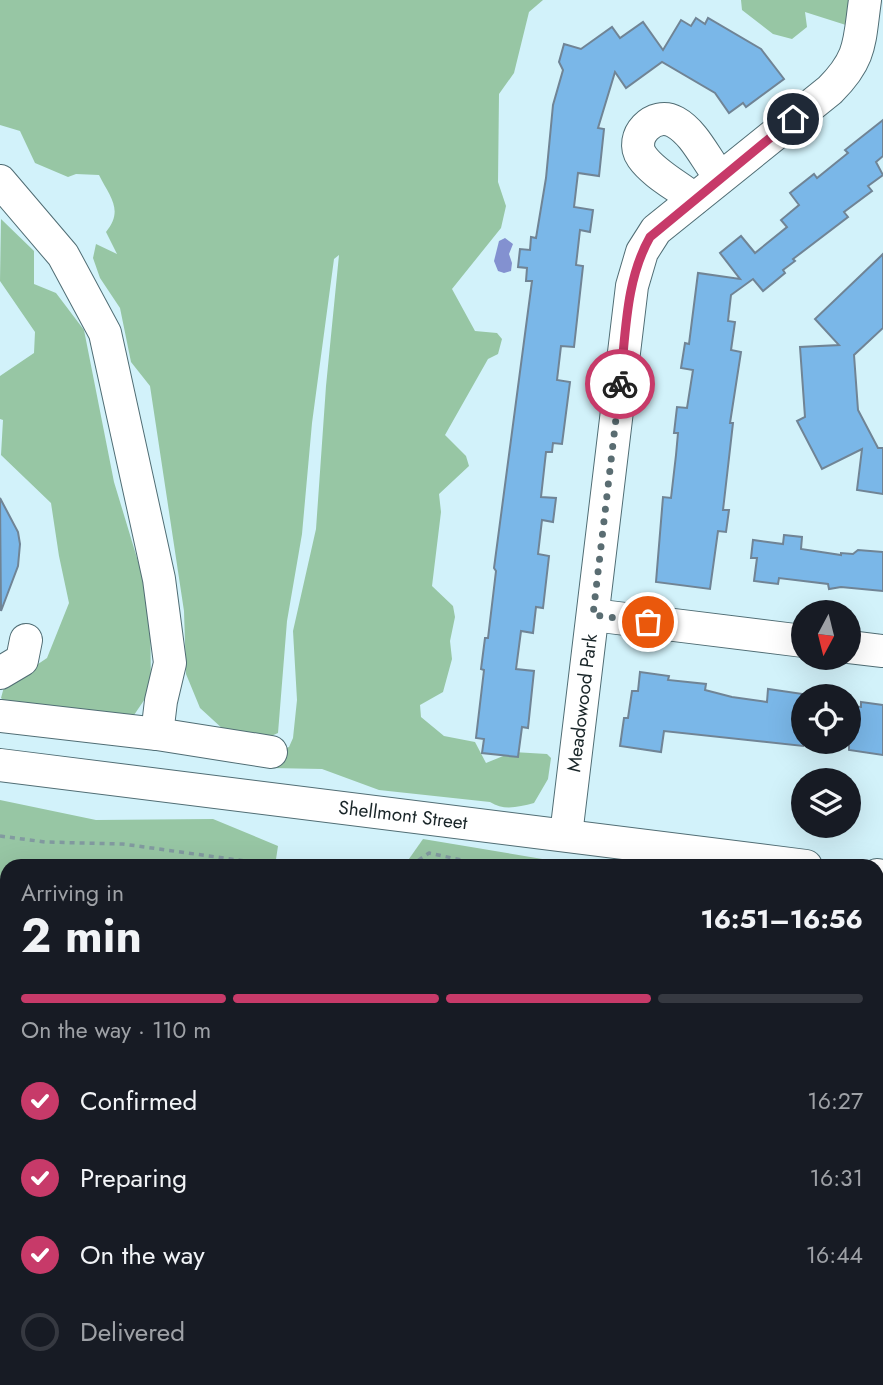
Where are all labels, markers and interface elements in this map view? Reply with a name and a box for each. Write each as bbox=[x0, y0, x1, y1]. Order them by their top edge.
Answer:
pin bbox=[763, 89, 823, 149]
icon: home bbox=[774, 100, 812, 138]
courier bbox=[585, 349, 655, 419]
icon: bike bbox=[601, 365, 639, 403]
pin bbox=[618, 592, 678, 652]
north arrow bbox=[791, 600, 861, 670]
map controls bbox=[791, 600, 861, 838]
icon: bag bbox=[629, 603, 667, 641]
street label: Meadowood Park bbox=[560, 632, 604, 774]
button: locate bbox=[791, 684, 861, 754]
button: layers bbox=[791, 768, 861, 838]
street label: Shellmont Street bbox=[337, 794, 469, 836]
text: Arriving in bbox=[21, 876, 124, 910]
text: 16:51–16:56 bbox=[700, 900, 863, 938]
text: 2 min bbox=[21, 903, 142, 969]
text: On the way · 110 m bbox=[21, 1013, 211, 1047]
icon: check bbox=[21, 1082, 59, 1120]
text: Confirmed bbox=[80, 1082, 197, 1120]
text: 16:27 bbox=[807, 1084, 863, 1118]
icon: check bbox=[21, 1159, 59, 1197]
text: Preparing bbox=[80, 1159, 187, 1197]
text: 16:31 bbox=[810, 1161, 863, 1195]
icon: check bbox=[21, 1236, 59, 1274]
text: On the way bbox=[80, 1236, 205, 1274]
text: 16:44 bbox=[806, 1238, 863, 1272]
text: Delivered bbox=[80, 1313, 185, 1351]

